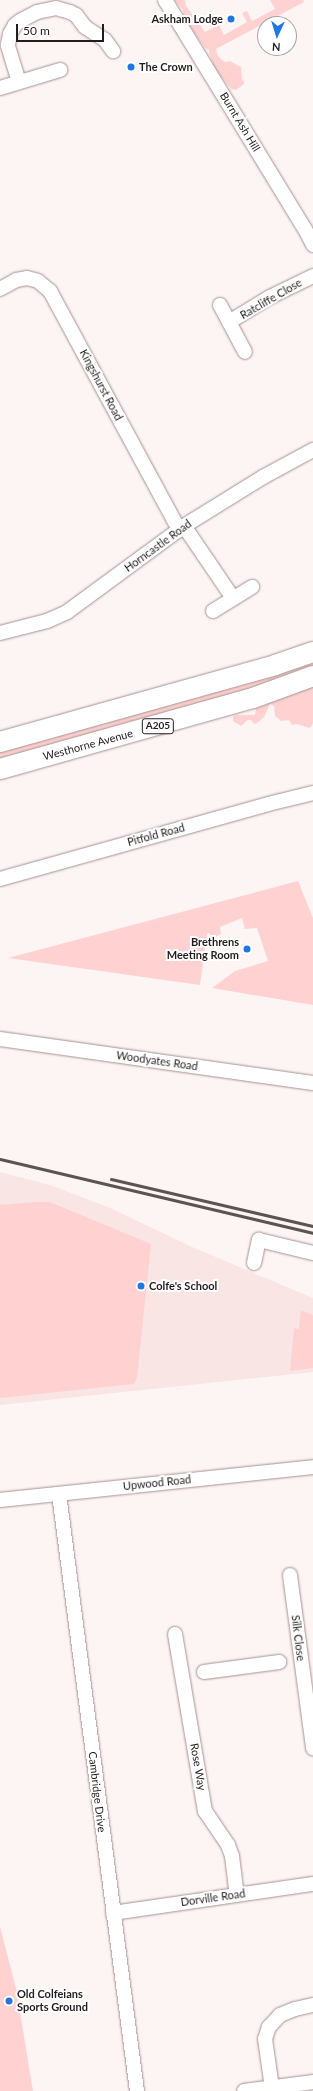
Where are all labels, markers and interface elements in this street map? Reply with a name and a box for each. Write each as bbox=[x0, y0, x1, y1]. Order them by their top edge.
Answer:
place label: Askham Lodge bbox=[151, 12, 223, 26]
marker: Askham Lodge bbox=[226, 14, 236, 24]
scale bar bbox=[18, 16, 106, 42]
north arrow bbox=[257, 16, 297, 56]
text: 50 m bbox=[23, 23, 50, 38]
text: N bbox=[272, 41, 281, 54]
place label: The Crown bbox=[139, 60, 193, 74]
marker: The Crown bbox=[126, 62, 136, 72]
street label: Burnt Ash Hill bbox=[217, 90, 263, 154]
street label: Ratcliffe Close bbox=[238, 276, 304, 322]
street label: Kingshurst Road bbox=[77, 347, 125, 423]
street label: Horncastle Road bbox=[122, 517, 194, 575]
road number: A205 bbox=[141, 718, 175, 734]
street label: Westhorne Avenue bbox=[41, 727, 135, 763]
street label: Pitfold Road bbox=[126, 821, 186, 849]
place label: Brethrens Meeting Room bbox=[167, 936, 239, 962]
marker: Brethrens Meeting Room bbox=[242, 944, 252, 954]
street label: Woodyates Road bbox=[115, 1049, 199, 1073]
place label: Colfe's School bbox=[149, 1279, 217, 1293]
marker: Colfe's School bbox=[136, 1281, 146, 1291]
street label: Upwood Road bbox=[122, 1473, 192, 1493]
street label: Silk Close bbox=[289, 1614, 307, 1662]
street label: Rose Way bbox=[187, 1742, 209, 1792]
street label: Cambridge Drive bbox=[85, 1751, 109, 1833]
street label: Dorville Road bbox=[180, 1887, 246, 1909]
place label: Old Colfeians Sports Ground bbox=[17, 1988, 88, 2014]
marker: Old Colfeians Sports Ground bbox=[4, 1996, 14, 2006]

